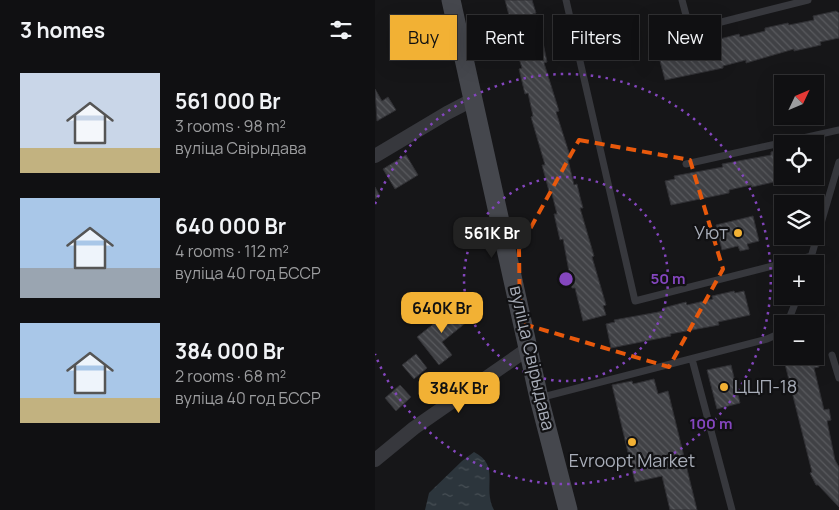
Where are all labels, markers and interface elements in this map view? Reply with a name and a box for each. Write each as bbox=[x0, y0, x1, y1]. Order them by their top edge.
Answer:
chip: Buy bbox=[390, 15, 457, 60]
chip: Rent bbox=[467, 15, 543, 60]
chip: Filters bbox=[553, 15, 639, 60]
chip: New bbox=[649, 15, 721, 60]
text: 3 homes bbox=[20, 16, 105, 44]
icon: filters bbox=[327, 16, 355, 44]
north arrow bbox=[774, 75, 824, 125]
map controls bbox=[774, 75, 824, 365]
text: 561 000 Br bbox=[175, 87, 281, 115]
icon: home bbox=[60, 93, 120, 153]
text: 3 rooms · 98 m² bbox=[175, 115, 286, 137]
button: locate bbox=[774, 135, 824, 185]
text: вуліца Свірыдава bbox=[175, 137, 306, 159]
button: layers bbox=[774, 195, 824, 245]
text: 640 000 Br bbox=[175, 212, 286, 240]
pin: 561K Br bbox=[446, 216, 538, 259]
icon: home bbox=[60, 218, 120, 278]
place label: Уют bbox=[694, 220, 728, 244]
text: 561K Br bbox=[464, 222, 520, 244]
marker: Уют bbox=[732, 227, 744, 239]
text: 4 rooms · 112 m² bbox=[175, 240, 289, 262]
button: + bbox=[774, 255, 824, 305]
text: вуліца 40 год БССР bbox=[175, 262, 321, 284]
text: 50 m bbox=[650, 268, 686, 289]
centre of rings bbox=[557, 270, 575, 288]
street label: вуліца Свірыдава bbox=[505, 283, 561, 433]
pin: 640K Br bbox=[396, 292, 488, 334]
text: 640K Br bbox=[412, 297, 472, 319]
button: − bbox=[774, 315, 824, 365]
text: 384 000 Br bbox=[175, 337, 284, 365]
icon: home bbox=[60, 343, 120, 403]
text: 2 rooms · 68 m² bbox=[175, 365, 286, 387]
pin: 384K Br bbox=[413, 372, 505, 414]
place label: ЦЦП-18 bbox=[734, 374, 797, 398]
text: 384K Br bbox=[430, 377, 488, 399]
marker: ЦЦП-18 bbox=[718, 381, 730, 393]
text: вуліца 40 год БССР bbox=[175, 387, 321, 409]
text: 100 m bbox=[690, 413, 732, 434]
marker: Evroopt Market bbox=[626, 436, 638, 448]
place label: Evroopt Market bbox=[569, 448, 695, 472]

